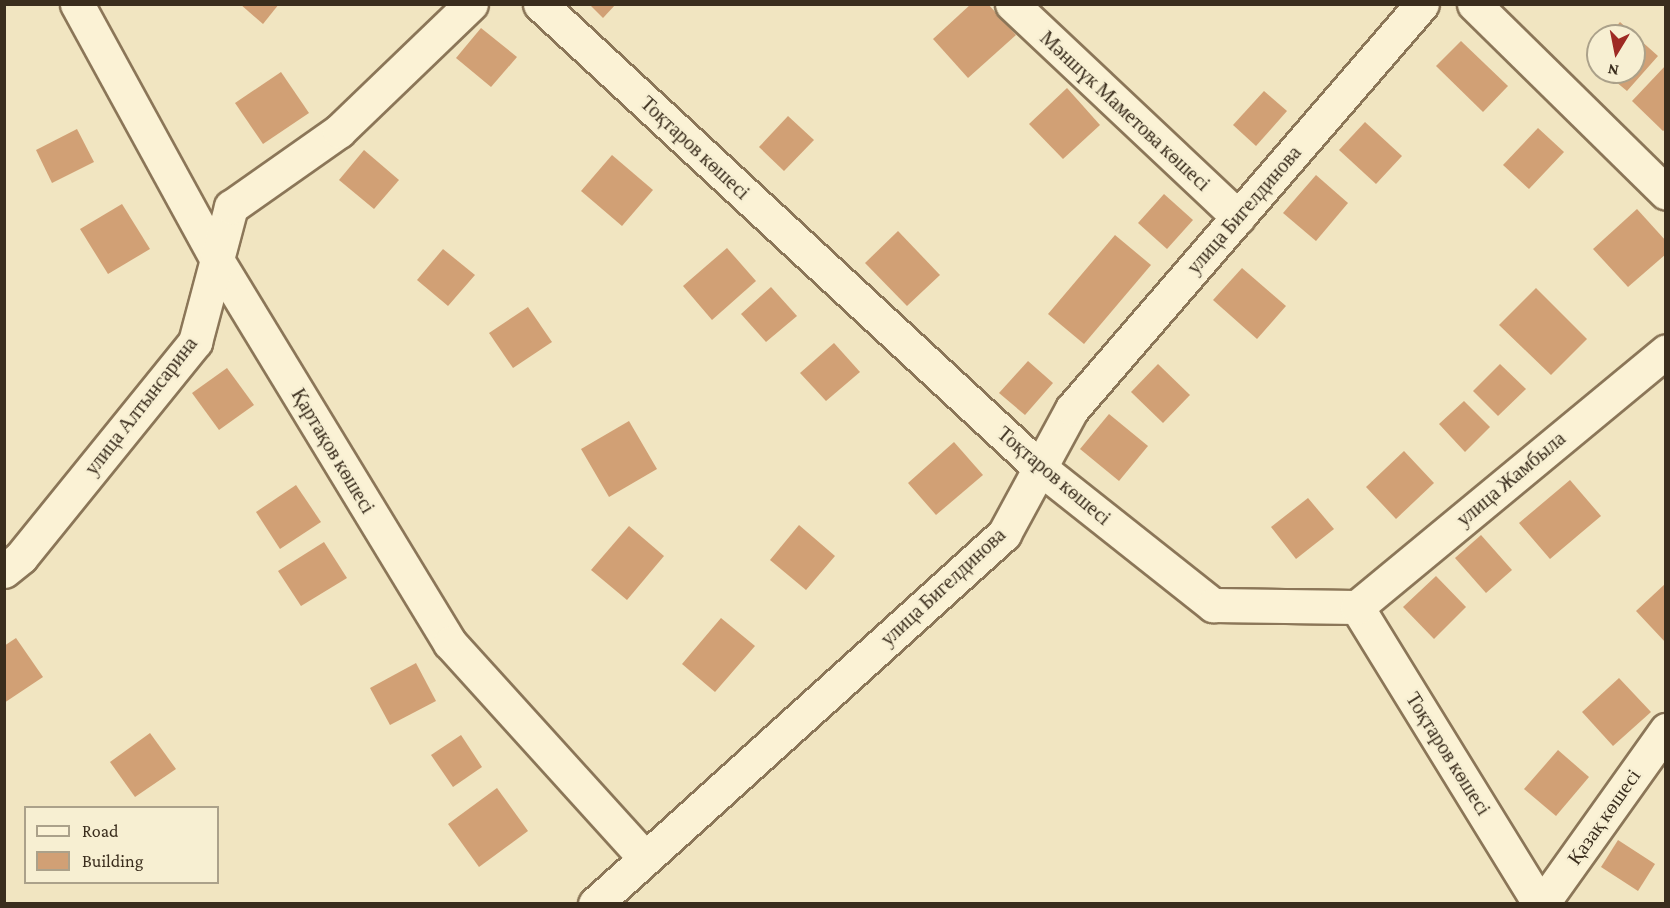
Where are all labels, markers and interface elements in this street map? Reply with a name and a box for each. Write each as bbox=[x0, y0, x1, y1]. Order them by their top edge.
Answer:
north arrow bbox=[1586, 24, 1646, 84]
street label: Мәншүк Маметова көшесі bbox=[1035, 26, 1215, 196]
text: N bbox=[1606, 61, 1620, 80]
street label: Тоқтаров көшесі bbox=[635, 91, 755, 205]
street label: улица Бигелдинова bbox=[1182, 141, 1306, 279]
street label: улица Алтынсарина bbox=[80, 332, 202, 480]
street label: Қартақов көшесі bbox=[286, 384, 380, 518]
street label: Тоқтаров көшесі bbox=[993, 422, 1115, 530]
street label: улица Жамбыла bbox=[1452, 427, 1570, 531]
street label: улица Бигелдинова bbox=[876, 523, 1010, 651]
street label: Тоқтаров көшесі bbox=[1401, 688, 1495, 820]
street label: Қазақ көшесі bbox=[1562, 764, 1646, 870]
legend bbox=[24, 806, 219, 884]
text: Road bbox=[82, 821, 119, 841]
text: Building bbox=[82, 851, 143, 871]

